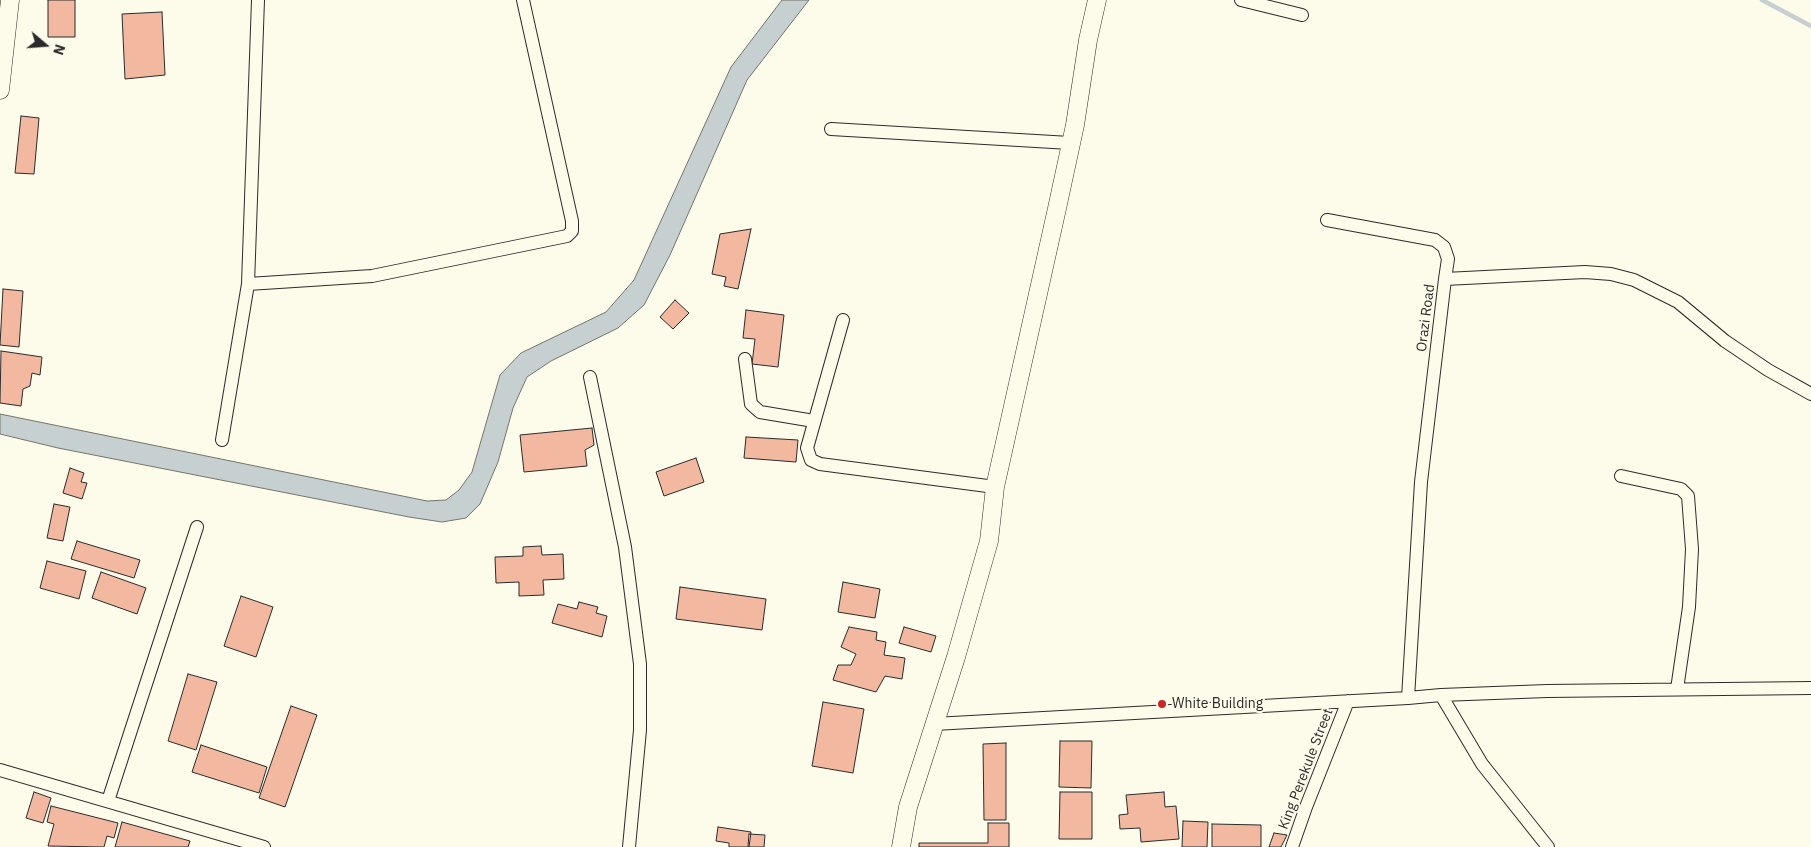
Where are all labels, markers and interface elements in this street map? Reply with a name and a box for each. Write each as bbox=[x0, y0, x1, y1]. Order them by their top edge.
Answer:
north arrow bbox=[20, 20, 70, 70]
text: N bbox=[49, 42, 69, 57]
street label: Orazi Road bbox=[1414, 283, 1438, 353]
place label: White Building bbox=[1172, 696, 1263, 712]
marker: White Building bbox=[1156, 698, 1168, 710]
street label: King Perekule Street bbox=[1275, 706, 1337, 832]

